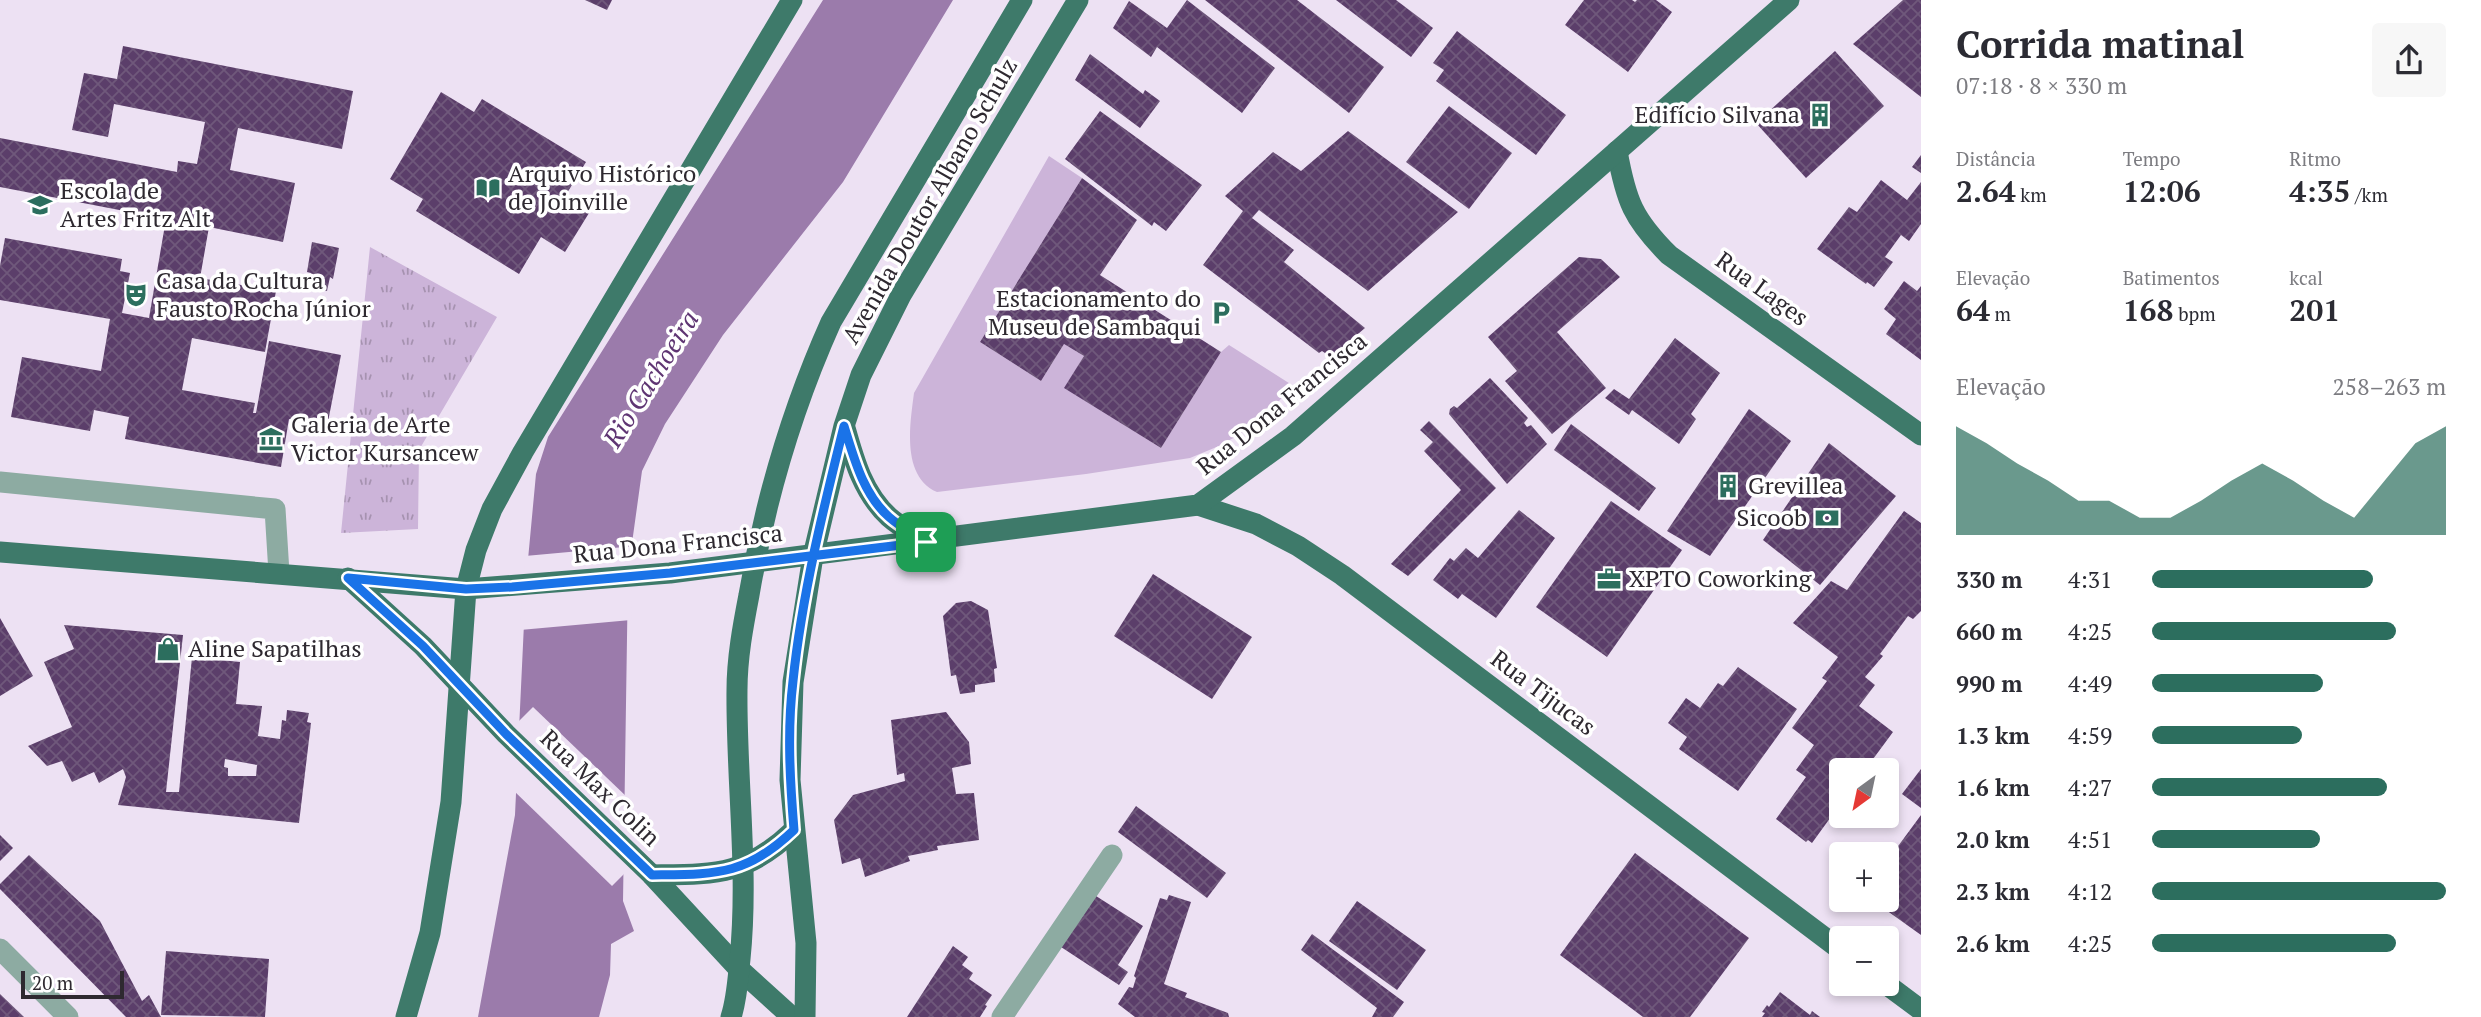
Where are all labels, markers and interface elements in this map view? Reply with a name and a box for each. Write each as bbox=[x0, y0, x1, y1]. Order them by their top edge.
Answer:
text: Corrida matinal bbox=[1956, 19, 2244, 69]
button: share bbox=[2372, 23, 2446, 97]
street label: Avenida Doutor Albano Schulz bbox=[834, 52, 1024, 349]
text: 07:18 · 8 × 330 m bbox=[1956, 70, 2127, 101]
place label: Edifício Silvana bbox=[1635, 98, 1800, 130]
building icon: Edifício Silvana bbox=[1806, 101, 1834, 129]
text: Distância bbox=[1956, 146, 2036, 171]
text: Tempo bbox=[2123, 146, 2180, 171]
text: Ritmo bbox=[2289, 146, 2341, 171]
place label: Arquivo Histórico de Joinville bbox=[508, 157, 696, 217]
text: 2.64 bbox=[1956, 171, 2016, 211]
text: 12:06 bbox=[2123, 171, 2201, 211]
text: 4:35 bbox=[2289, 171, 2350, 211]
place label: Escola de Artes Fritz Alt bbox=[60, 174, 211, 234]
library icon: Arquivo Histórico de Joinville bbox=[474, 174, 502, 202]
text: km bbox=[2016, 182, 2047, 207]
text: /km bbox=[2350, 182, 2388, 207]
school or university icon: Escola de Artes Fritz Alt bbox=[26, 191, 54, 219]
street label: Rua Lages bbox=[1710, 244, 1815, 333]
place label: Casa da Cultura Fausto Rocha Júnior bbox=[156, 264, 371, 324]
text: Elevação bbox=[1956, 265, 2030, 290]
text: Batimentos bbox=[2123, 265, 2220, 290]
text: kcal bbox=[2289, 265, 2323, 290]
theatre icon: Casa da Cultura Fausto Rocha Júnior bbox=[122, 281, 150, 309]
place label: Estacionamento do Museu de Sambaqui bbox=[988, 282, 1201, 342]
text: 64 bbox=[1956, 290, 1990, 330]
text: 168 bbox=[2123, 290, 2174, 330]
text: 201 bbox=[2289, 290, 2340, 330]
parking icon: Estacionamento do Museu de Sambaqui bbox=[1207, 299, 1235, 327]
text: m bbox=[1990, 301, 2011, 326]
text: bpm bbox=[2174, 301, 2216, 326]
water label: Rio Cachoeira bbox=[594, 304, 705, 454]
street label: Rua Dona Francisca bbox=[1190, 325, 1373, 482]
text: Elevação bbox=[1956, 371, 2046, 402]
text: 258–263 m bbox=[2333, 371, 2446, 402]
place label: Galeria de Arte Victor Kursancew bbox=[291, 408, 479, 468]
museum icon: Galeria de Arte Victor Kursancew bbox=[257, 425, 285, 453]
place label: Grevillea bbox=[1748, 469, 1843, 501]
building icon: Grevillea bbox=[1714, 472, 1742, 500]
place label: Sicoob bbox=[1737, 501, 1807, 533]
bank icon: Sicoob bbox=[1813, 504, 1841, 532]
pin bbox=[896, 512, 956, 572]
street label: Rua Dona Francisca bbox=[572, 516, 784, 570]
icon: arrive bbox=[907, 523, 945, 561]
place label: XPTO Coworking bbox=[1629, 562, 1812, 594]
text: 330 m bbox=[1956, 564, 2022, 595]
text: 4:31 bbox=[2068, 564, 2112, 595]
office icon: XPTO Coworking bbox=[1595, 565, 1623, 593]
text: 660 m bbox=[1956, 616, 2022, 647]
text: 4:25 bbox=[2068, 616, 2112, 647]
place label: Aline Sapatilhas bbox=[188, 632, 362, 664]
shop icon: Aline Sapatilhas bbox=[154, 635, 182, 663]
street label: Rua Tijucas bbox=[1485, 642, 1603, 742]
text: 990 m bbox=[1956, 668, 2022, 699]
text: 4:49 bbox=[2068, 668, 2112, 699]
text: 1.3 km bbox=[1956, 720, 2030, 751]
text: 4:59 bbox=[2068, 720, 2112, 751]
street label: Rua Max Colin bbox=[534, 722, 668, 853]
north arrow bbox=[1829, 758, 1899, 828]
map controls bbox=[1829, 758, 1899, 996]
text: 1.6 km bbox=[1956, 772, 2030, 803]
text: 4:27 bbox=[2068, 772, 2112, 803]
text: 2.0 km bbox=[1956, 824, 2030, 855]
text: 4:51 bbox=[2068, 824, 2112, 855]
button: + bbox=[1829, 842, 1899, 912]
text: 2.3 km bbox=[1956, 876, 2030, 907]
text: 4:12 bbox=[2068, 876, 2112, 907]
button: − bbox=[1829, 926, 1899, 996]
text: 2.6 km bbox=[1956, 928, 2030, 959]
text: 4:25 bbox=[2068, 928, 2112, 959]
scale bar bbox=[21, 968, 124, 1000]
text: 20 m bbox=[32, 970, 73, 995]

